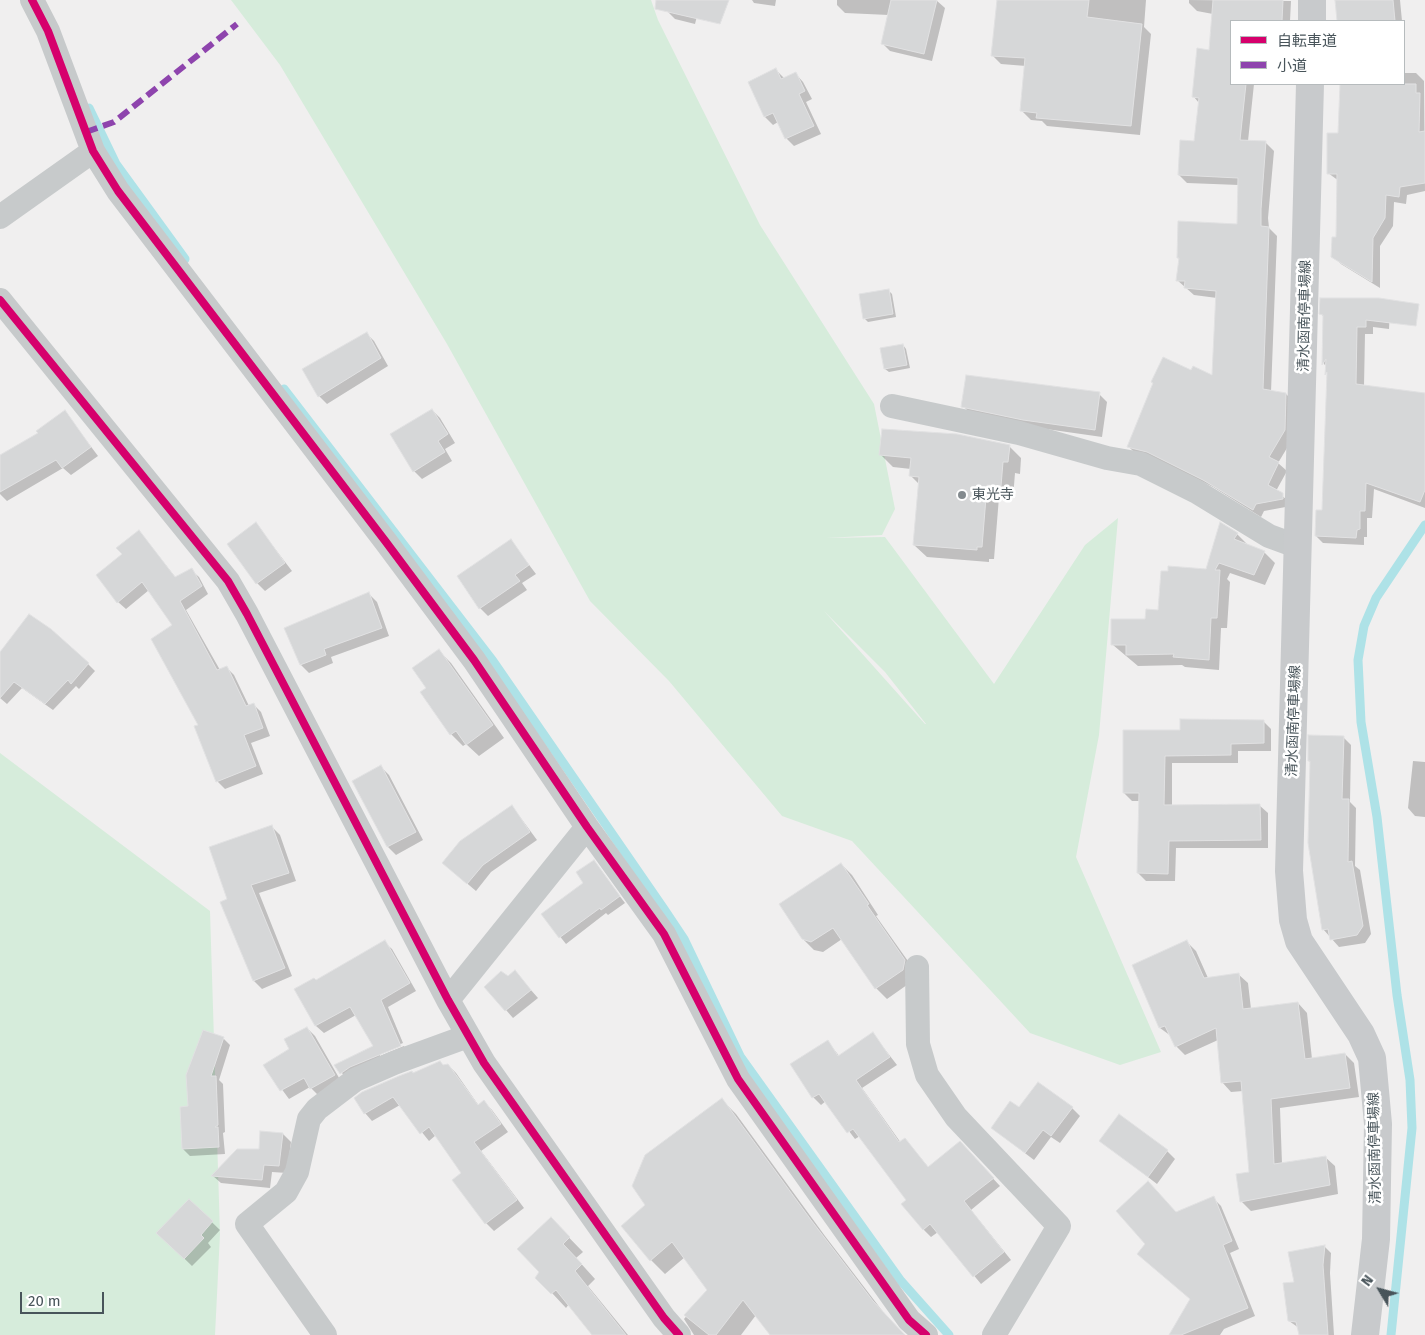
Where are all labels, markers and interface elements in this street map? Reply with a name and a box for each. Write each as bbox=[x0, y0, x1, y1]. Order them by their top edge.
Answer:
legend bbox=[1230, 20, 1405, 85]
text: 自転車道 bbox=[1277, 32, 1337, 50]
text: 小道 bbox=[1277, 57, 1307, 75]
street label: 清水函南停車場線 bbox=[1296, 260, 1314, 372]
place label: 東光寺 bbox=[972, 487, 1014, 503]
marker: 東光寺 bbox=[956, 489, 968, 501]
street label: 清水函南停車場線 bbox=[1284, 665, 1304, 777]
street label: 清水函南停車場線 bbox=[1366, 1092, 1384, 1204]
north arrow bbox=[1355, 1265, 1405, 1315]
text: N bbox=[1358, 1272, 1377, 1290]
scale bar bbox=[22, 1282, 106, 1314]
text: 20 m bbox=[28, 1292, 61, 1310]

